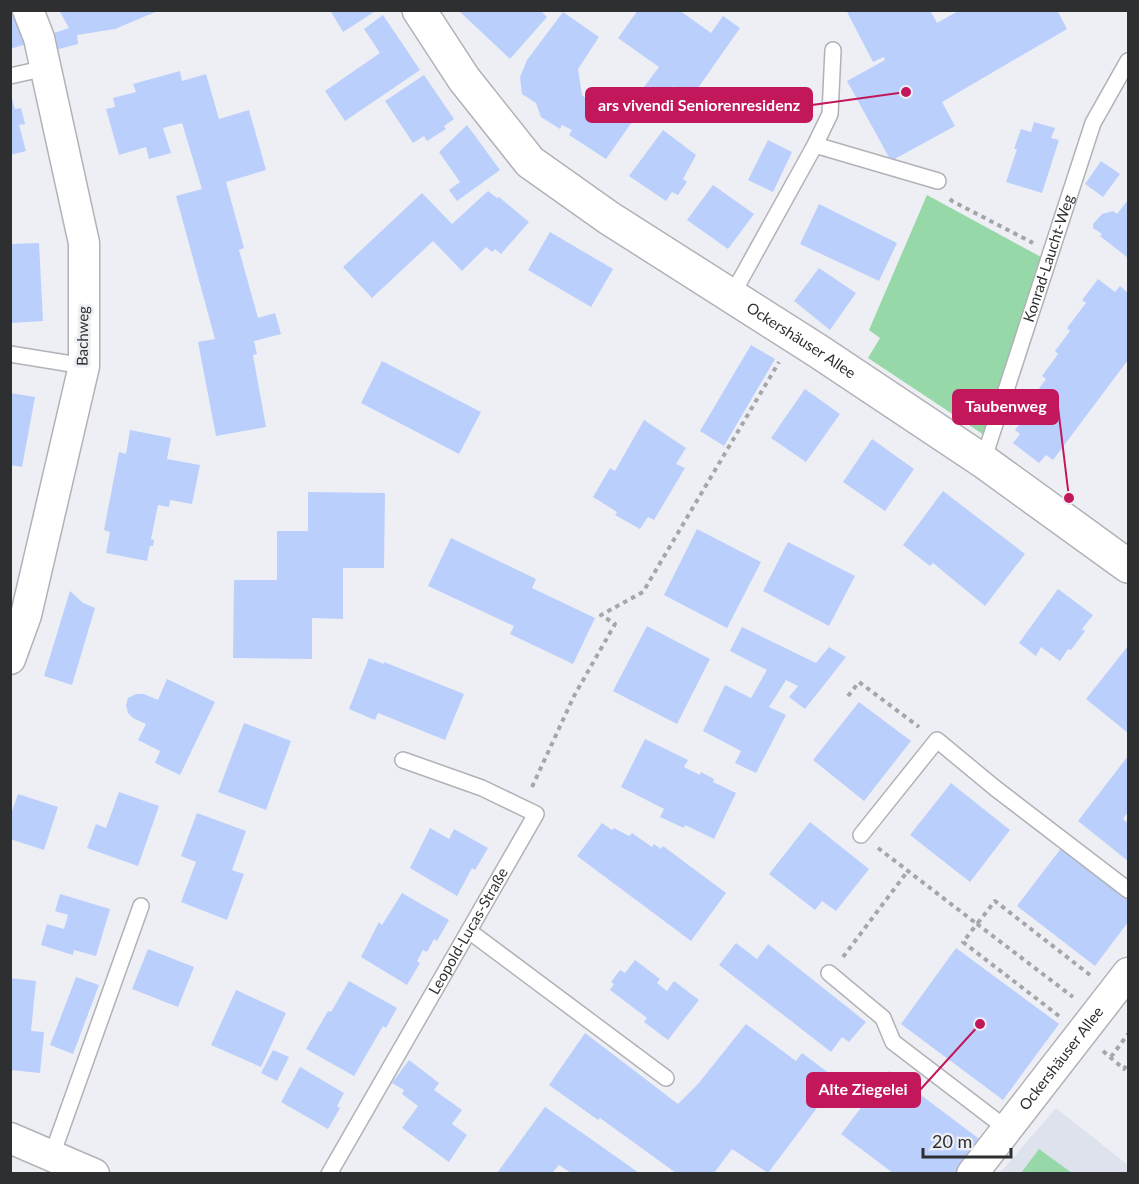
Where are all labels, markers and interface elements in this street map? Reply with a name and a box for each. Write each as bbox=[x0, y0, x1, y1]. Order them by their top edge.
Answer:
callout: ars vivendi Seniorenresidenz bbox=[586, 88, 812, 122]
text: ars vivendi Seniorenresidenz bbox=[598, 95, 800, 114]
street label: Konrad-Laucht-Weg bbox=[1019, 192, 1077, 324]
street label: Ockershäuser Allee bbox=[744, 298, 860, 382]
street label: Bachweg bbox=[72, 306, 92, 366]
callout: Taubenweg bbox=[953, 390, 1058, 424]
text: Taubenweg bbox=[965, 396, 1047, 415]
street label: Leopold-Lucas-Straße bbox=[424, 864, 511, 997]
street label: Ockershäuser Allee bbox=[1015, 1003, 1107, 1113]
callout: Alte Ziegelei bbox=[807, 1073, 920, 1107]
text: Alte Ziegelei bbox=[817, 1079, 908, 1098]
scale bar bbox=[923, 1121, 1012, 1159]
text: 20 m bbox=[932, 1130, 972, 1152]

